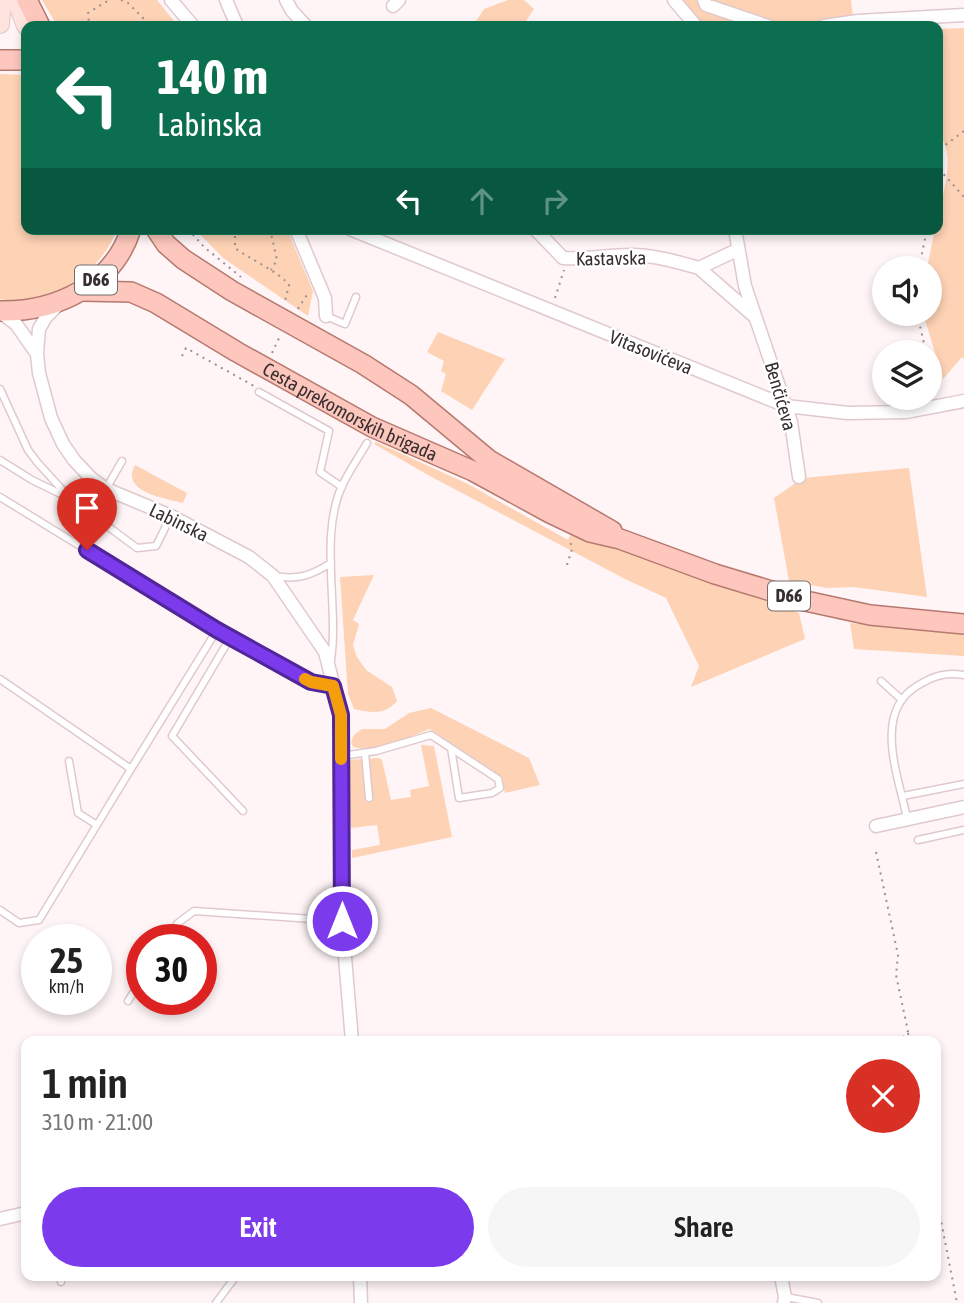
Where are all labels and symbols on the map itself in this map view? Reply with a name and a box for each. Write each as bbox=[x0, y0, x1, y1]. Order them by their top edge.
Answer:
street label: Kastavska bbox=[576, 246, 646, 270]
road number: D66 bbox=[75, 266, 117, 294]
street label: Vitasovićeva bbox=[606, 325, 696, 379]
street label: Cesta prekomorskih brigada bbox=[259, 358, 441, 465]
street label: Benčićeva bbox=[761, 359, 801, 433]
pin bbox=[57, 478, 117, 550]
street label: Labinska bbox=[146, 498, 212, 546]
road number: D66 bbox=[768, 582, 810, 610]
position arrow bbox=[305, 884, 379, 958]
speed limit sign: 30 bbox=[126, 924, 217, 1015]

